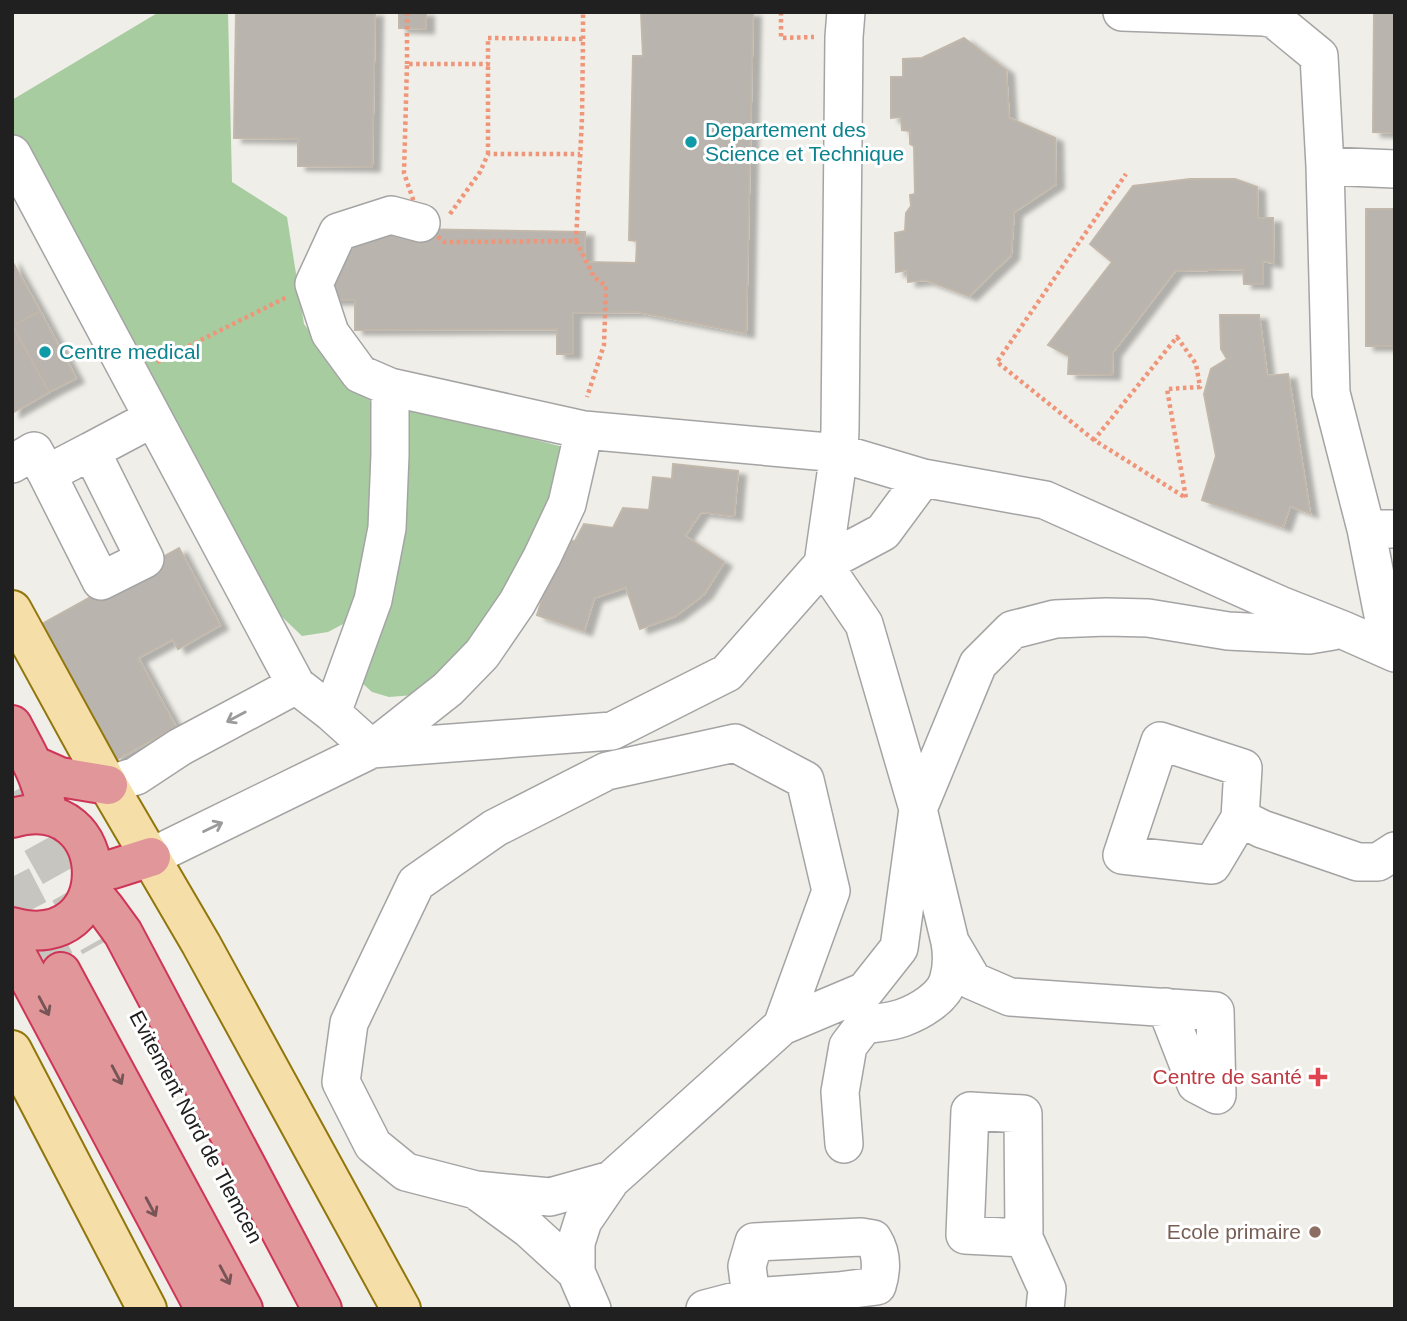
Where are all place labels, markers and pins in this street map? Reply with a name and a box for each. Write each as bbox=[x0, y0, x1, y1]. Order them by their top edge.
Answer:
place label: Departement des Science et Technique bbox=[705, 118, 904, 165]
marker: Departement des Science et Technique bbox=[683, 134, 699, 150]
place label: Centre medical bbox=[59, 340, 200, 363]
marker: Centre medical bbox=[37, 344, 53, 360]
place label: Centre de santé bbox=[1153, 1065, 1302, 1088]
marker: Centre de santé bbox=[1308, 1067, 1328, 1087]
place label: Ecole primaire bbox=[1167, 1220, 1301, 1243]
marker: Ecole primaire bbox=[1307, 1224, 1323, 1240]

